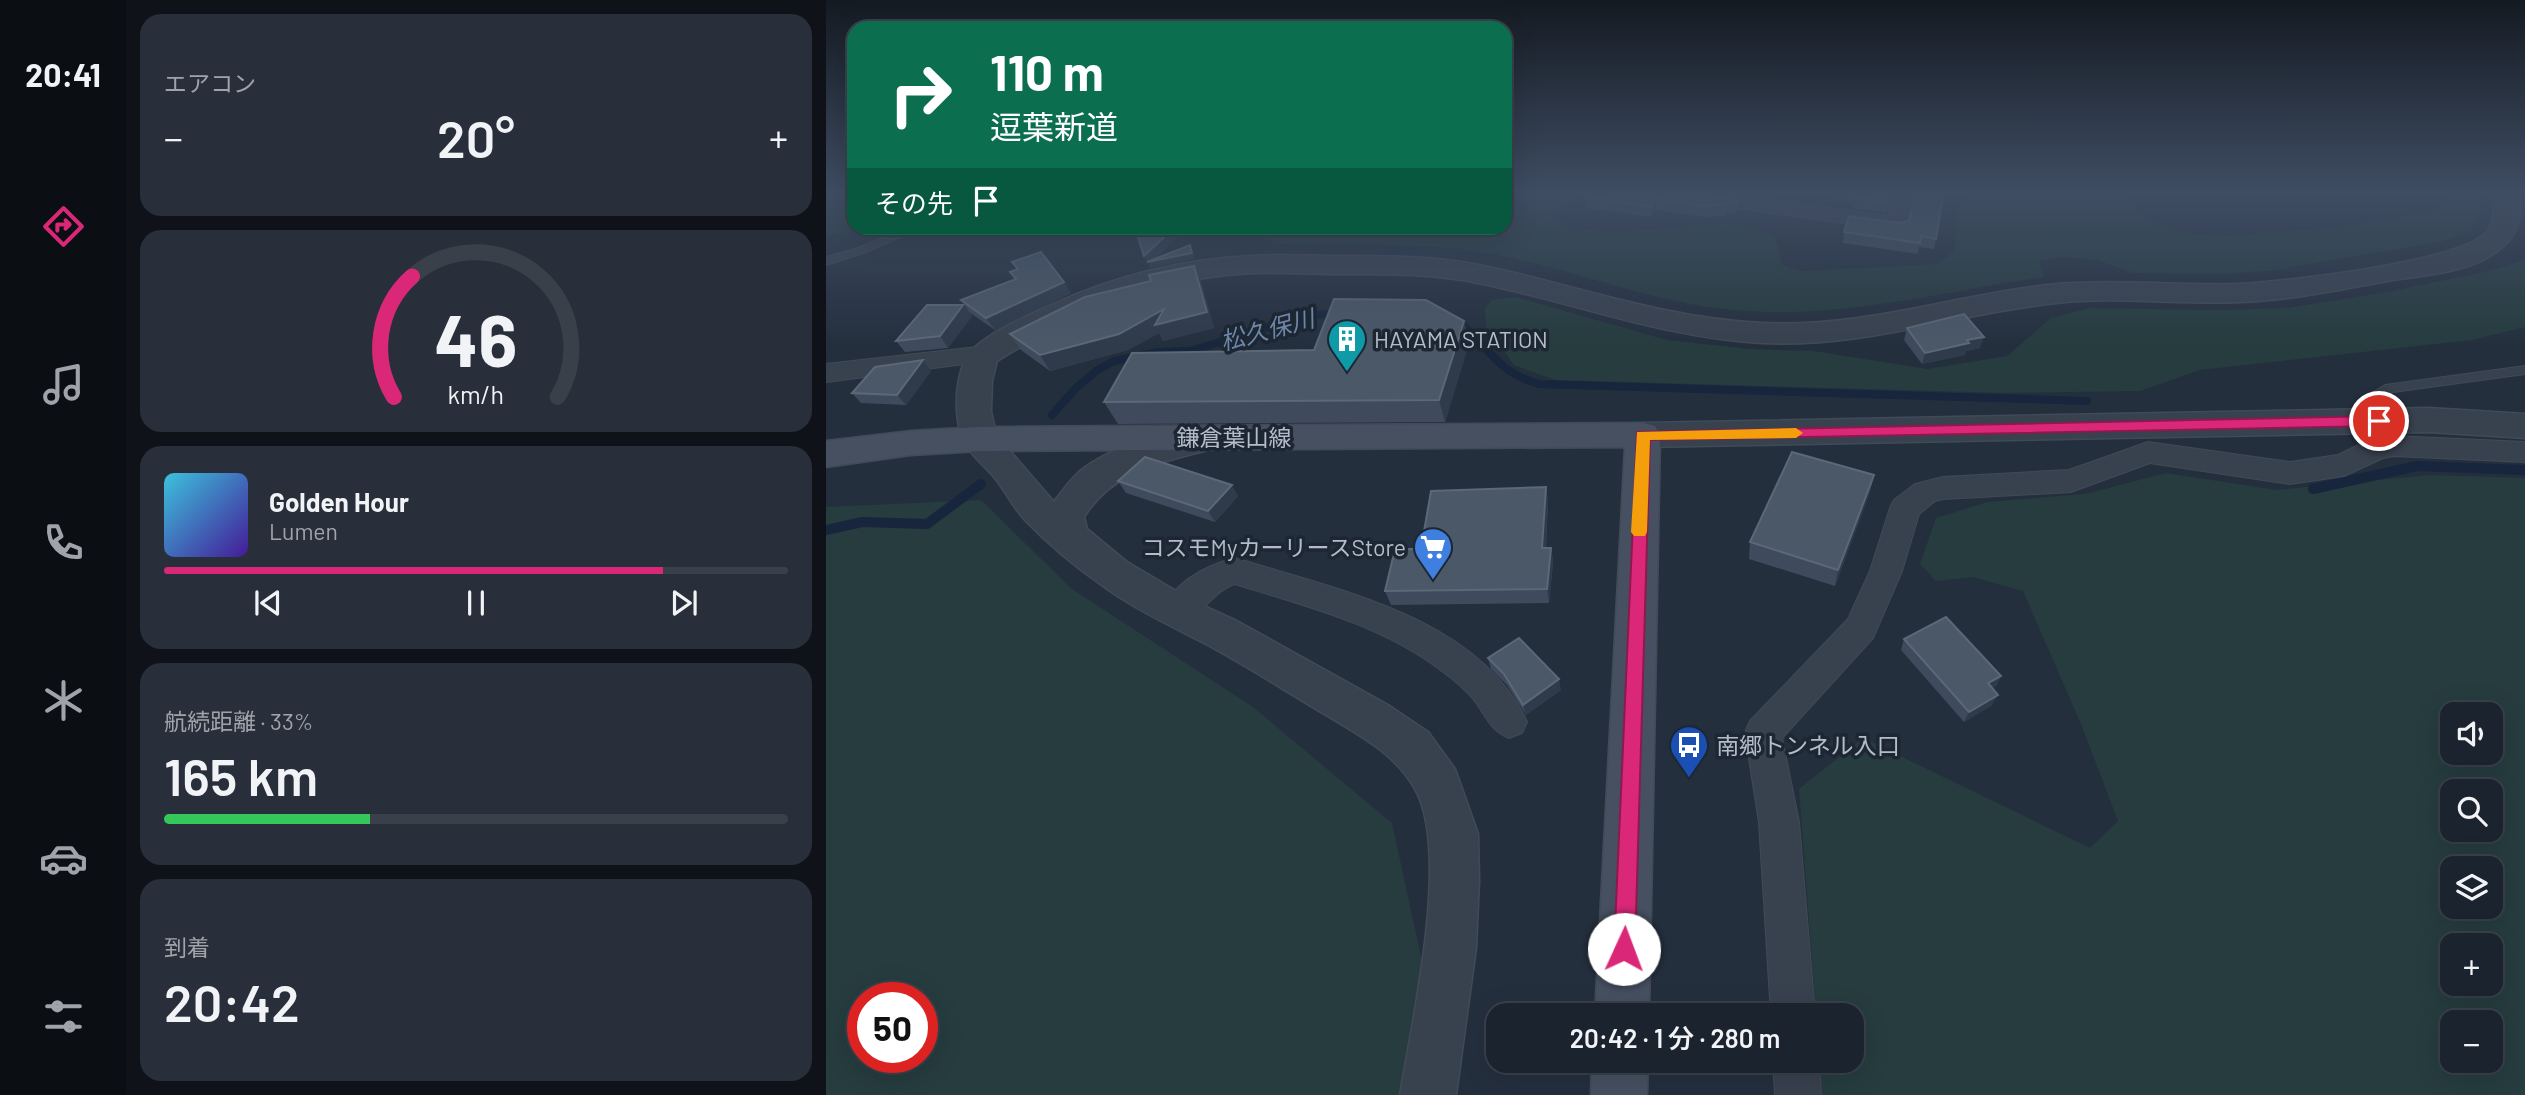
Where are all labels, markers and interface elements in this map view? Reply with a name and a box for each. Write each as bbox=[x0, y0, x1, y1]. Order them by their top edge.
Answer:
text: 110 m bbox=[990, 42, 1104, 101]
icon: right bbox=[875, 49, 966, 140]
text: 20:41 bbox=[25, 55, 101, 93]
text: エアコン bbox=[164, 69, 256, 97]
text: 20° bbox=[437, 106, 515, 168]
text: 逗葉新道 bbox=[990, 107, 1118, 145]
text: − bbox=[164, 114, 183, 160]
text: + bbox=[769, 114, 788, 160]
icon: arrive bbox=[967, 182, 1005, 220]
text: その先 bbox=[875, 187, 953, 218]
icon: directions bbox=[39, 202, 88, 251]
text: 46 bbox=[434, 295, 518, 383]
water label: 松久保川 bbox=[1217, 302, 1320, 355]
building icon: HAYAMA STATION bbox=[1326, 318, 1368, 373]
place label: HAYAMA STATION bbox=[1374, 325, 1548, 353]
icon: music bbox=[39, 360, 88, 409]
text: km/h bbox=[448, 379, 504, 409]
pin bbox=[2349, 391, 2409, 451]
icon: arrive bbox=[2360, 402, 2398, 440]
street label: 鎌倉葉山線 bbox=[1177, 423, 1292, 451]
text: Golden Hour bbox=[269, 486, 409, 517]
text: Lumen bbox=[269, 517, 338, 545]
icon: phone bbox=[39, 518, 88, 567]
supermarket icon: コスモMyカーリースStore bbox=[1412, 526, 1454, 581]
place label: コスモMyカーリースStore bbox=[1142, 533, 1406, 561]
icon: previous bbox=[249, 584, 287, 622]
icon: pause bbox=[457, 584, 495, 622]
icon: next bbox=[665, 584, 703, 622]
icon: climate bbox=[39, 676, 88, 725]
map controls bbox=[2440, 702, 2503, 1073]
button: sound bbox=[2440, 702, 2503, 765]
text: 航続距離 · 33% bbox=[164, 707, 313, 735]
bus stop icon: 南郷トンネル入口 bbox=[1668, 724, 1710, 779]
place label: 南郷トンネル入口 bbox=[1716, 731, 1900, 759]
text: 165 km bbox=[164, 744, 318, 806]
button: search bbox=[2440, 779, 2503, 842]
icon: car bbox=[39, 834, 88, 883]
button: layers bbox=[2440, 856, 2503, 919]
position arrow bbox=[1587, 912, 1661, 986]
text: 到着 bbox=[164, 933, 210, 961]
button: + bbox=[2440, 933, 2503, 996]
text: 20:42 bbox=[164, 970, 300, 1032]
speed limit sign: 50 bbox=[847, 982, 938, 1073]
icon: filters bbox=[39, 992, 88, 1041]
button: − bbox=[2440, 1010, 2503, 1073]
text: 20:42 · 1 分 · 280 m bbox=[1570, 1022, 1780, 1053]

